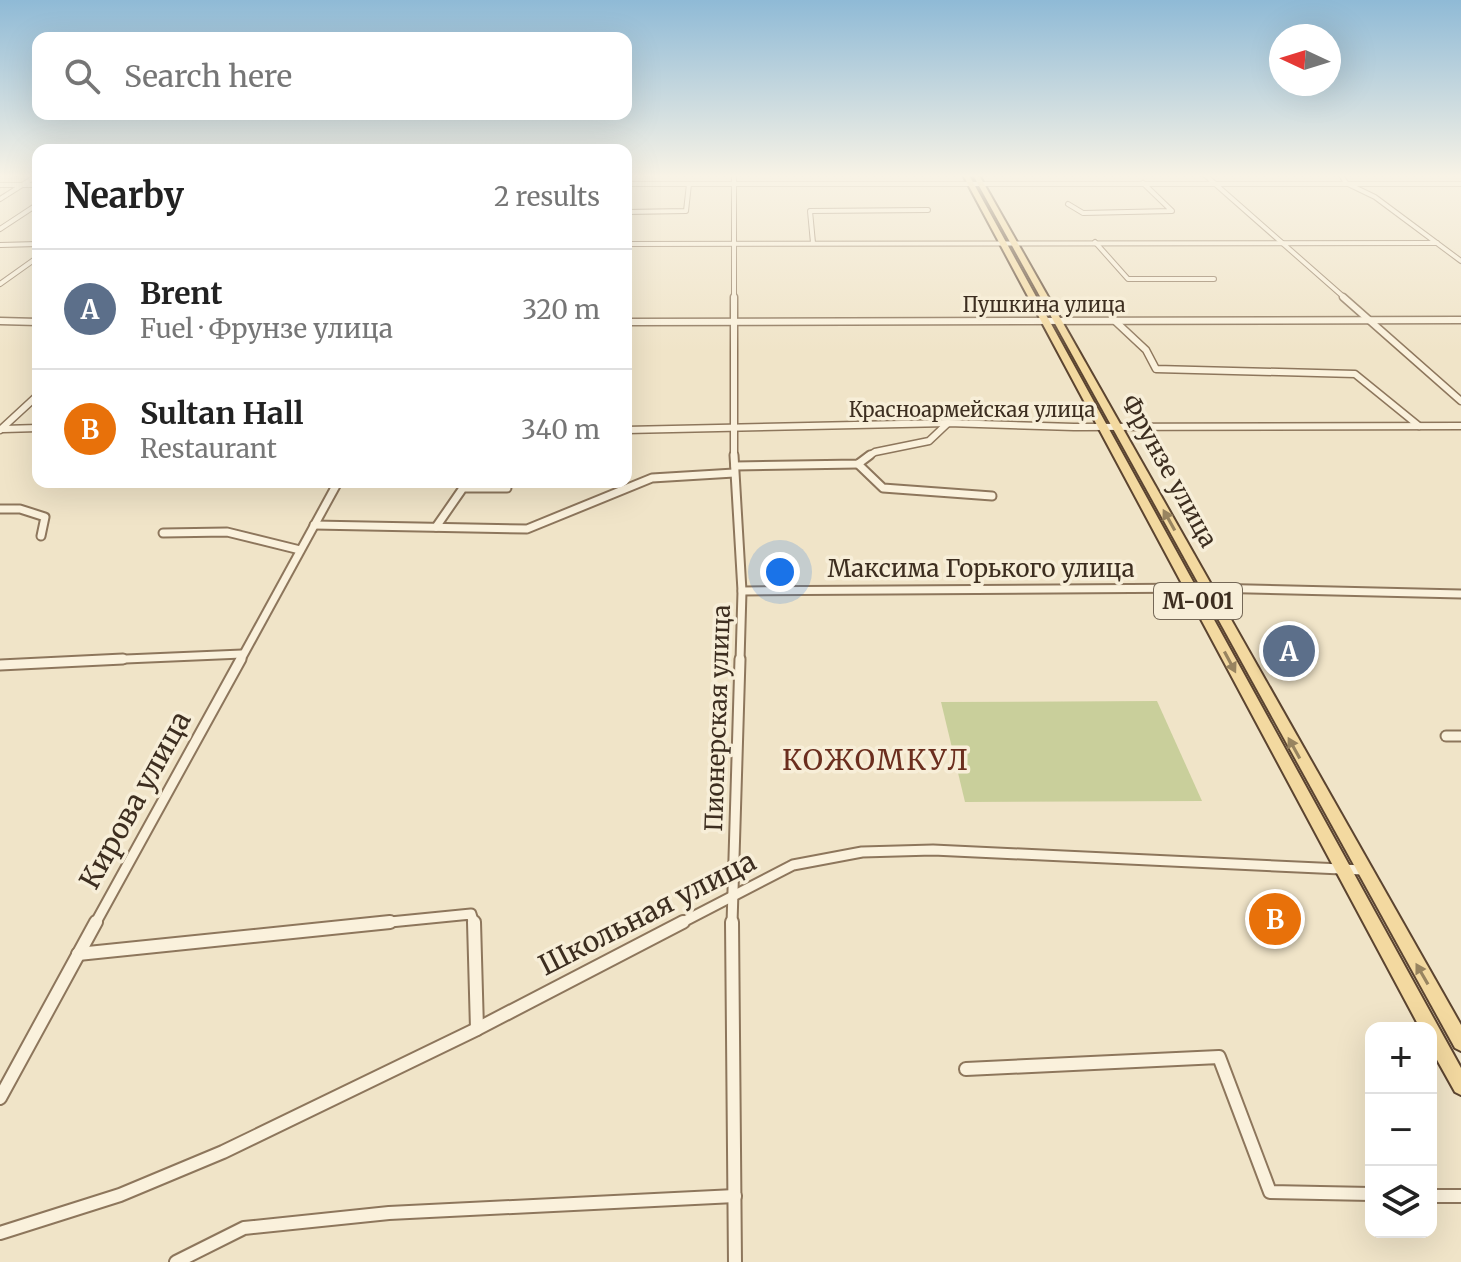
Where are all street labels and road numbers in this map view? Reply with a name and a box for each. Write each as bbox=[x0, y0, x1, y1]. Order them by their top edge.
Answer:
street label: Пушкина улица bbox=[963, 292, 1126, 317]
street label: Фрунзе улица bbox=[1115, 389, 1224, 553]
street label: Красноармейская улица bbox=[849, 397, 1096, 422]
street label: Максима Горького улица bbox=[827, 553, 1135, 584]
road number: M-001 bbox=[1154, 583, 1242, 619]
street label: Пионерская улица bbox=[698, 604, 737, 832]
street label: Кирова улица bbox=[71, 705, 199, 895]
street label: Школьная улица bbox=[532, 843, 762, 983]

